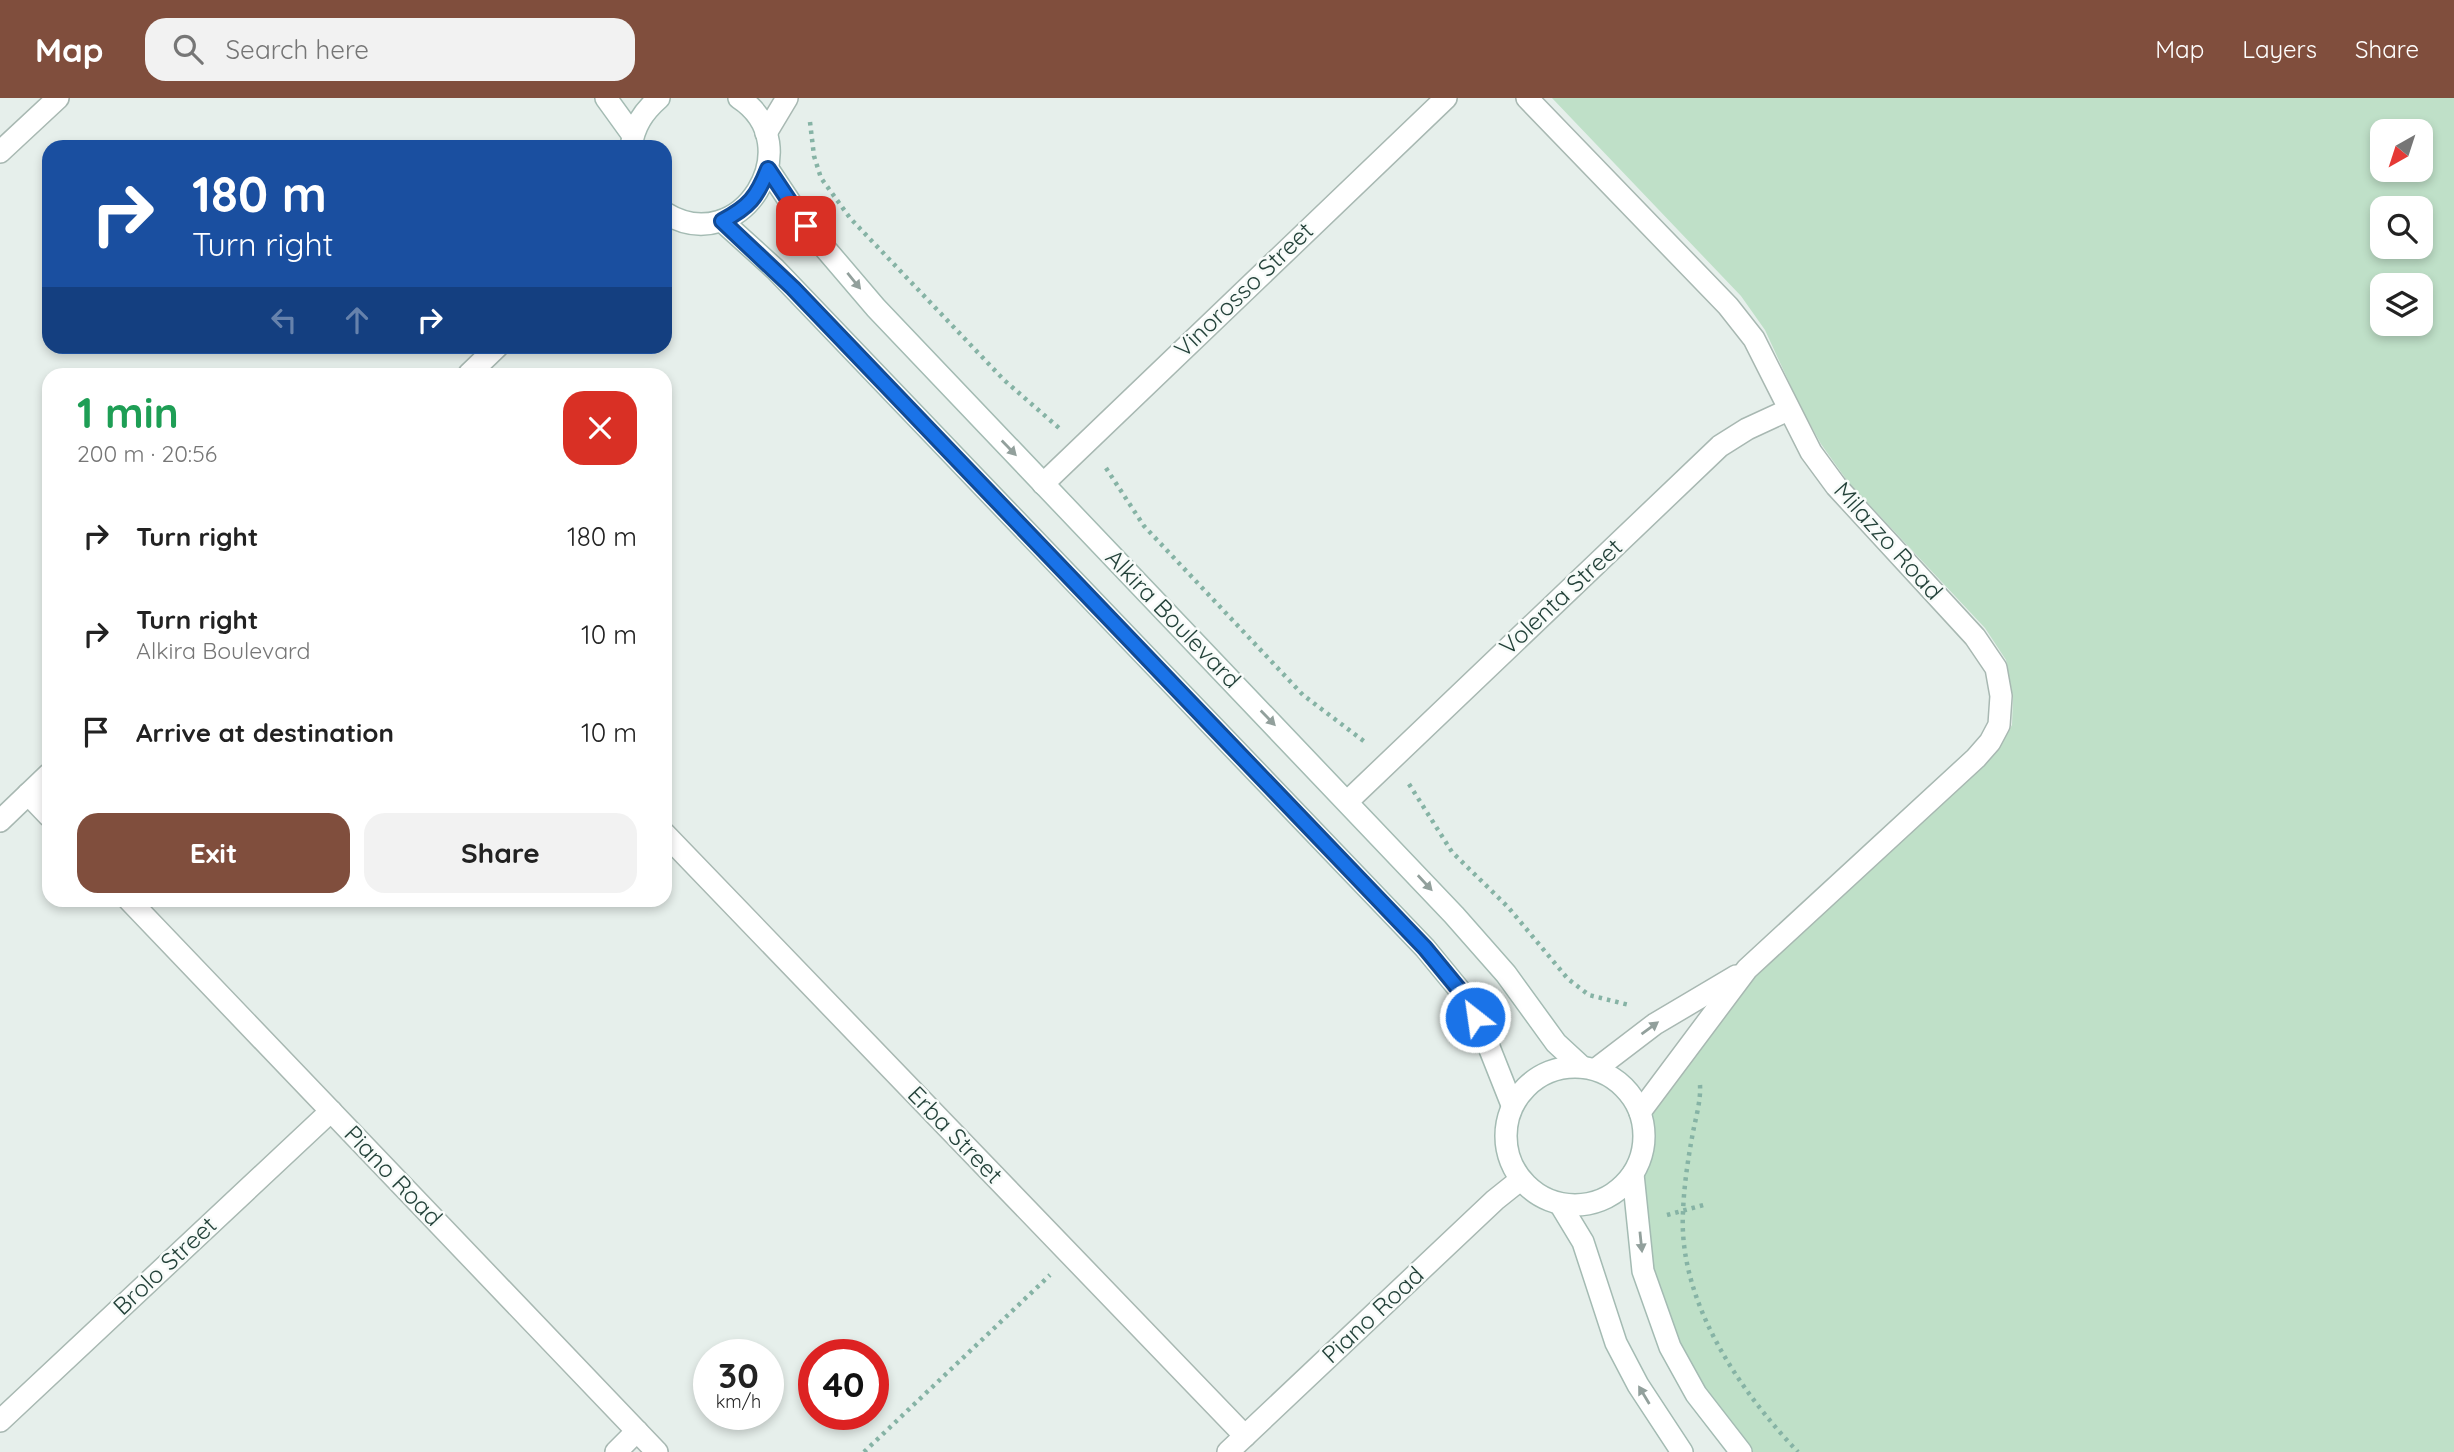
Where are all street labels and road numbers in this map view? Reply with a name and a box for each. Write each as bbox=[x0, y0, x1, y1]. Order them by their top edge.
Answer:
street label: Vinorosso Street bbox=[1167, 215, 1319, 363]
street label: Milazzo Road bbox=[1828, 475, 1950, 606]
street label: Volenta Street bbox=[1493, 532, 1628, 661]
street label: Alkira Boulevard bbox=[1100, 542, 1248, 694]
street label: Erba Street bbox=[902, 1079, 1010, 1189]
street label: Piano Road bbox=[338, 1119, 449, 1232]
street label: Brolo Street bbox=[106, 1210, 222, 1321]
street label: Piano Road bbox=[1315, 1259, 1430, 1369]

